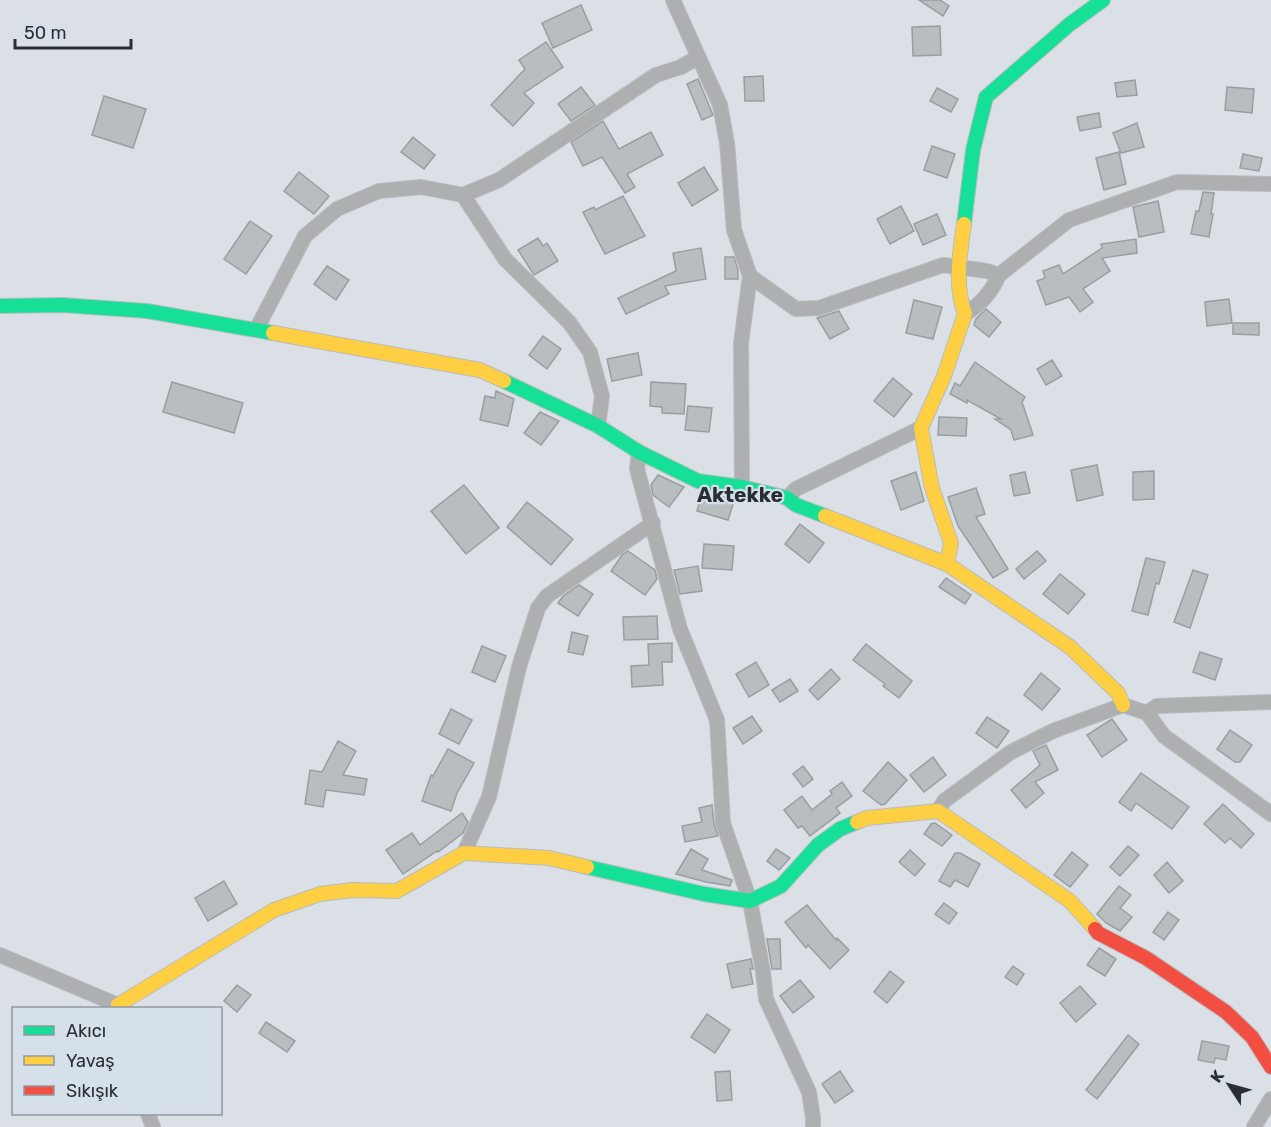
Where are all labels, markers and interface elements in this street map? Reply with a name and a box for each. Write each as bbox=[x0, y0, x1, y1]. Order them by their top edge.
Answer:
scale bar bbox=[15, 12, 130, 50]
text: 50 m bbox=[24, 22, 67, 44]
district label: Aktekke bbox=[697, 482, 783, 507]
legend bbox=[12, 1007, 222, 1115]
text: Akıcı bbox=[66, 1020, 106, 1042]
text: Yavaş bbox=[66, 1050, 114, 1072]
north arrow bbox=[1199, 1055, 1259, 1115]
text: K bbox=[1206, 1066, 1228, 1086]
text: Sıkışık bbox=[66, 1080, 119, 1102]

